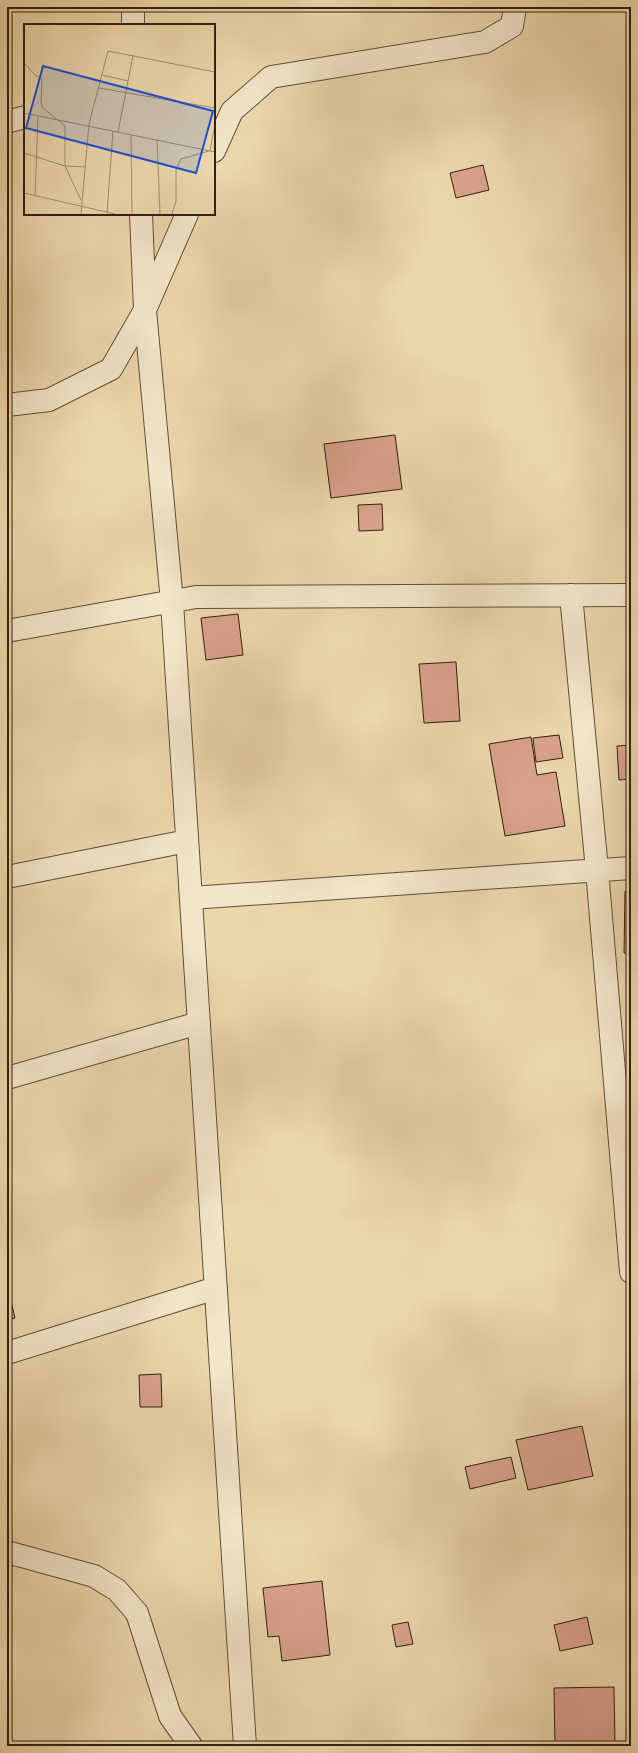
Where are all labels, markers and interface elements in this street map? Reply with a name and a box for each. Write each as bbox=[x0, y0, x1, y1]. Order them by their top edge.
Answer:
inset map bbox=[24, 24, 215, 215]

